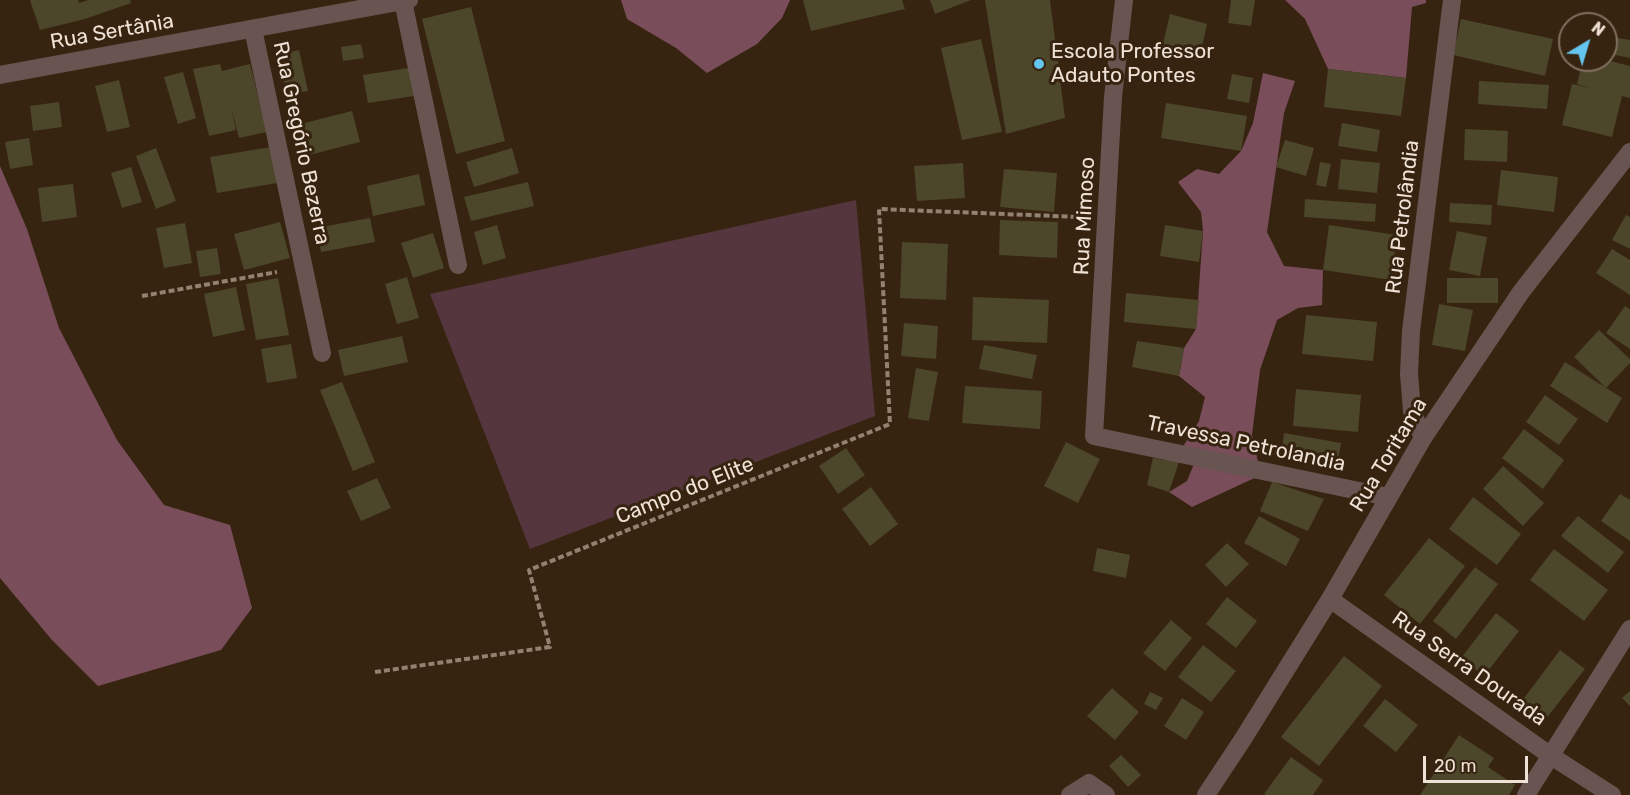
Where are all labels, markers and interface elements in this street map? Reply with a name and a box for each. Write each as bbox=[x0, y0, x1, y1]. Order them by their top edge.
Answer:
street label: Rua Sertânia bbox=[48, 9, 176, 55]
north arrow bbox=[1558, 12, 1618, 72]
text: N bbox=[1588, 18, 1609, 40]
street label: Rua Gregório Bezerra bbox=[267, 39, 335, 247]
place label: Escola Professor Adauto Pontes bbox=[1051, 39, 1214, 89]
marker: Escola Professor Adauto Pontes bbox=[1032, 57, 1046, 71]
street label: Rua Petrolândia bbox=[1381, 139, 1425, 295]
street label: Rua Mimoso bbox=[1069, 156, 1101, 276]
street label: Rua Toritama bbox=[1345, 393, 1433, 517]
street label: Travessa Petrolandia bbox=[1144, 411, 1348, 477]
street label: Campo do Elite bbox=[612, 452, 758, 530]
street label: Rua Serra Dourada bbox=[1387, 606, 1551, 732]
scale bar bbox=[1426, 744, 1531, 782]
text: 20 m bbox=[1434, 755, 1476, 777]

